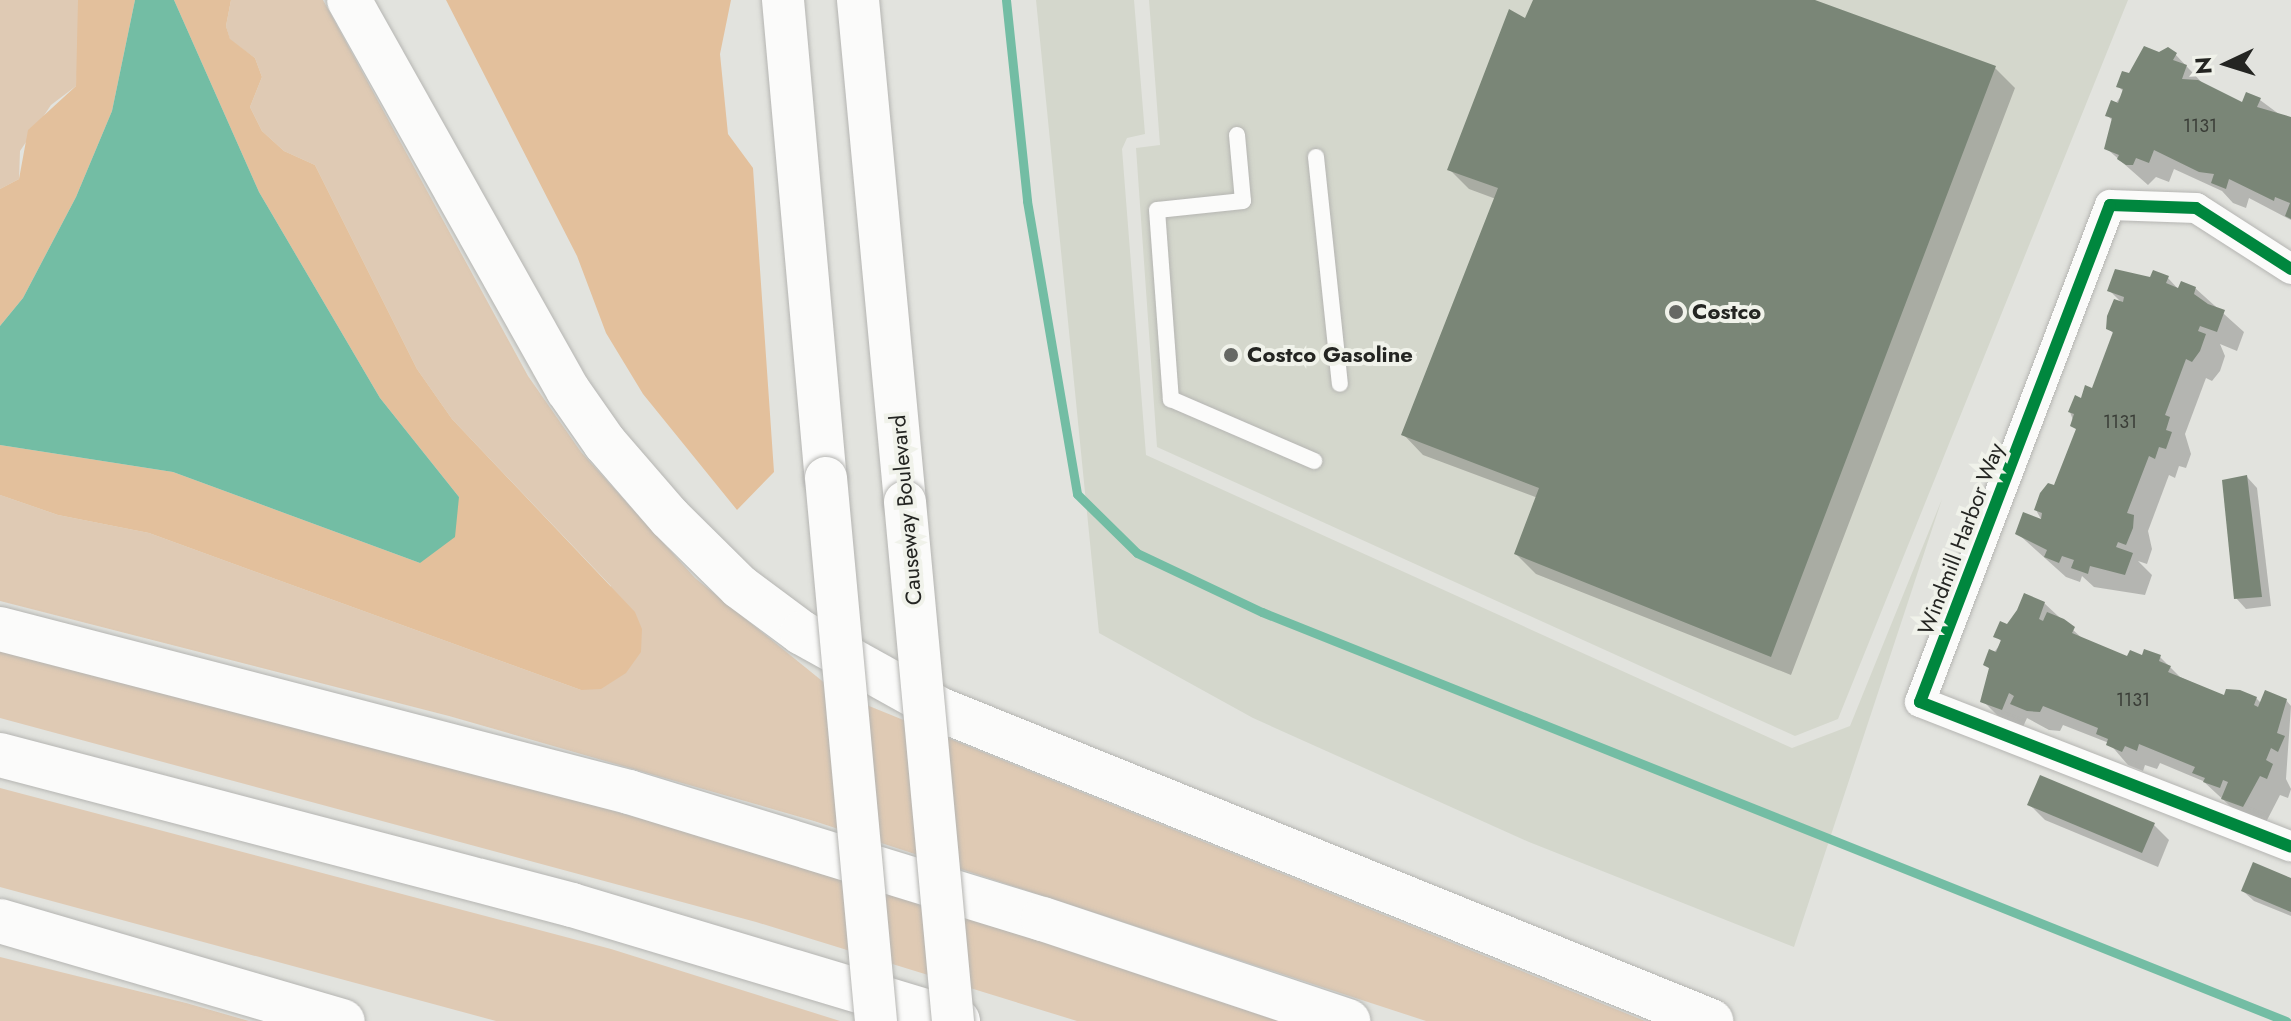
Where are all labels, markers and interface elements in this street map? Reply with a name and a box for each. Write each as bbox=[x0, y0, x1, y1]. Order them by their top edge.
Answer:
north arrow bbox=[2187, 24, 2267, 104]
text: N bbox=[2186, 56, 2220, 76]
house number: 1131 bbox=[2183, 115, 2217, 137]
place label: Costco bbox=[1692, 299, 1761, 325]
marker: Costco bbox=[1667, 303, 1685, 321]
place label: Costco Gasoline bbox=[1247, 342, 1413, 368]
marker: Costco Gasoline bbox=[1222, 346, 1240, 364]
house number: 1131 bbox=[2103, 411, 2137, 433]
street label: Causeway Boulevard bbox=[885, 414, 927, 606]
street label: Windmill Harbor Way bbox=[1912, 439, 2010, 639]
house number: 1131 bbox=[2116, 689, 2150, 711]

